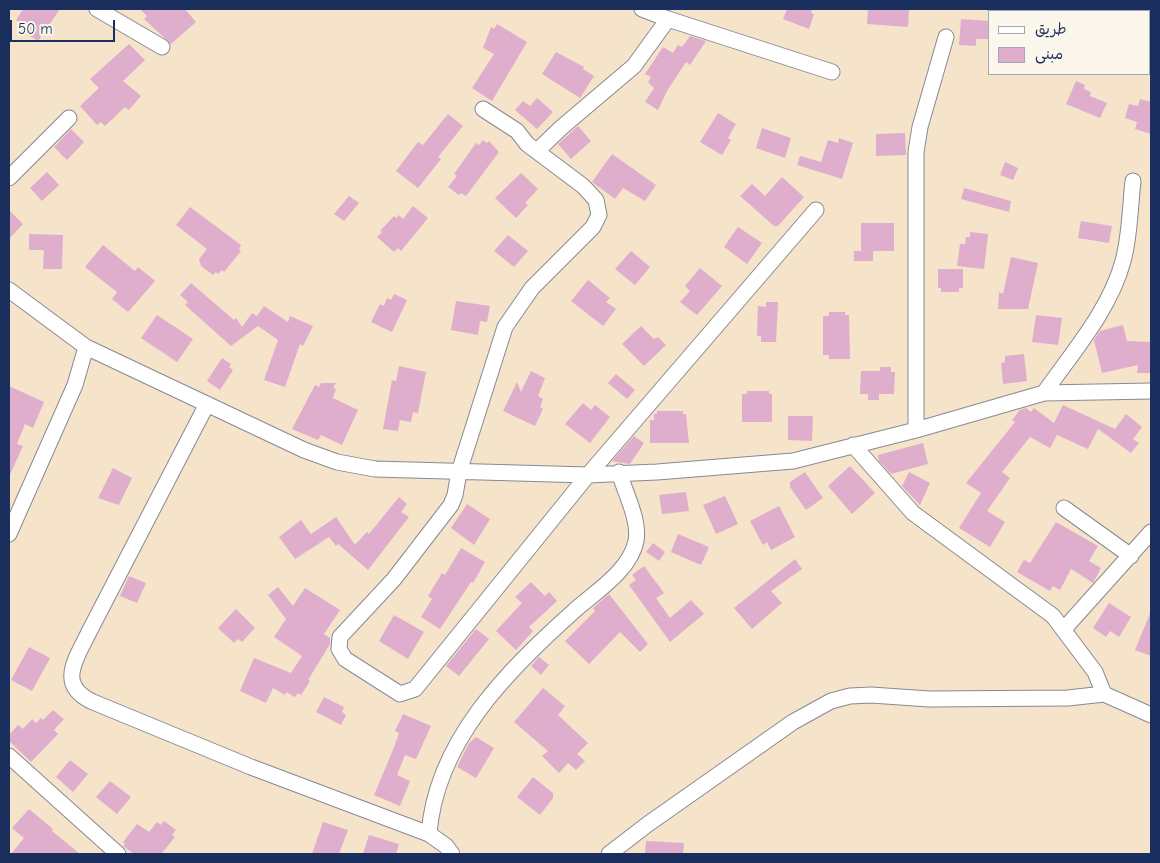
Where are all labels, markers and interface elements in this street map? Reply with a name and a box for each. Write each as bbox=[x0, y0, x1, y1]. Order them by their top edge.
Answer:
scale bar bbox=[12, 10, 118, 42]
legend bbox=[988, 10, 1150, 75]
text: 50 m bbox=[18, 20, 53, 38]
text: طريق bbox=[1035, 20, 1067, 38]
text: مبنى bbox=[1035, 45, 1063, 63]

